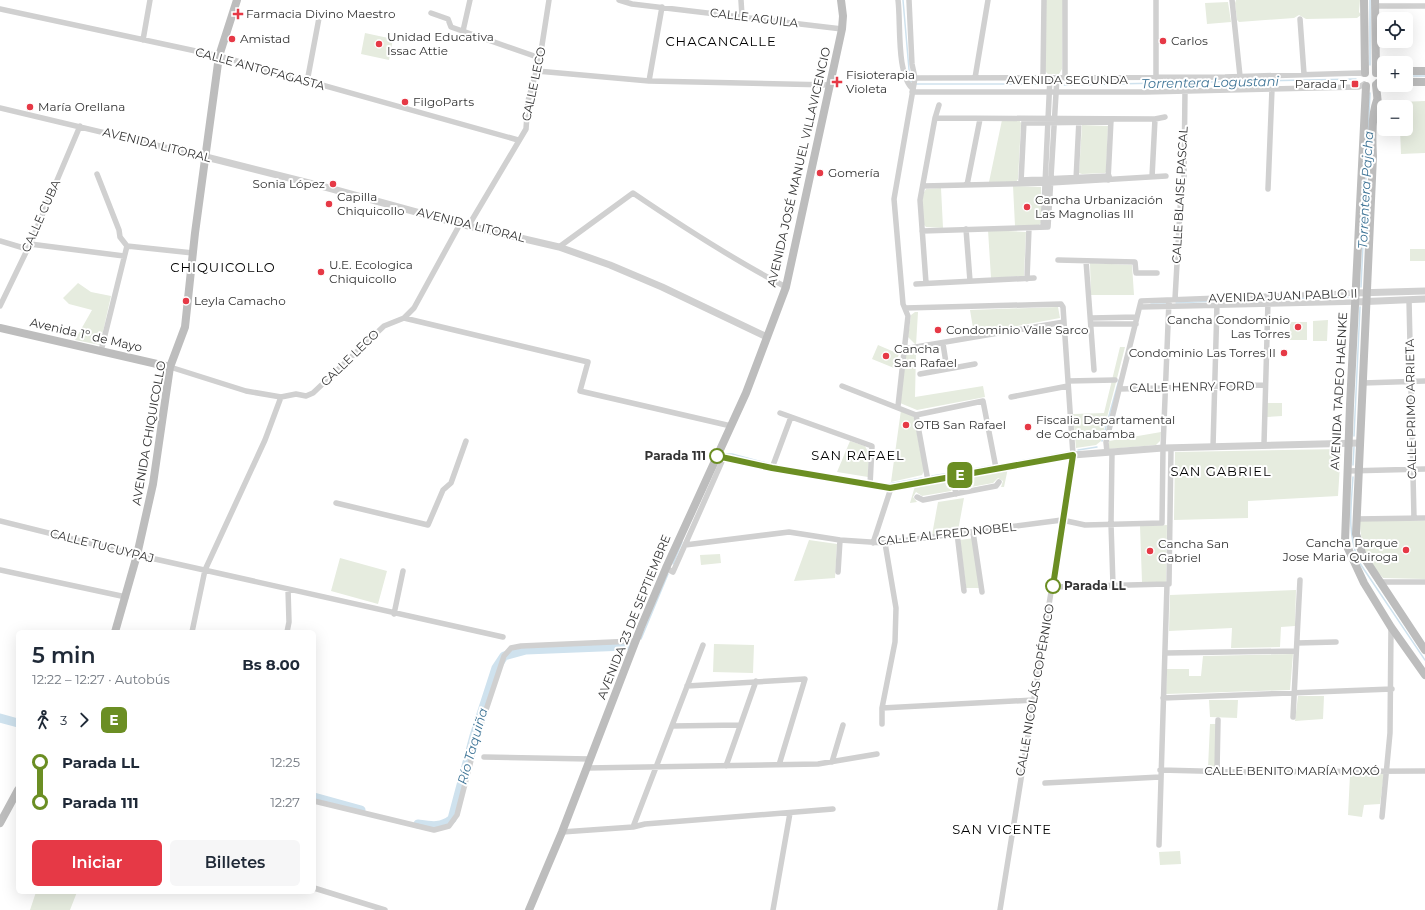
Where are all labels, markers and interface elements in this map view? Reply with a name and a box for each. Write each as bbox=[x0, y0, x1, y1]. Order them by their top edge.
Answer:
street label: CALLE AGUILA bbox=[709, 5, 799, 30]
place label: Farmacia Divino Maestro bbox=[246, 6, 395, 21]
marker: Farmacia Divino Maestro bbox=[233, 9, 243, 19]
map controls bbox=[1377, 12, 1413, 136]
button: locate bbox=[1377, 12, 1413, 48]
place label: Unidad Educativa Issac Attie bbox=[387, 29, 494, 58]
place label: Amistad bbox=[240, 31, 290, 46]
district label: CHACANCALLE bbox=[665, 33, 777, 49]
place label: Carlos bbox=[1171, 33, 1208, 48]
marker: Amistad bbox=[227, 34, 237, 44]
marker: Carlos bbox=[1158, 36, 1168, 46]
marker: Unidad Educativa Issac Attie bbox=[374, 39, 384, 49]
street label: CALLE ANTOFAGASTA bbox=[194, 44, 327, 93]
street label: CALLE LECO bbox=[518, 45, 549, 122]
street label: AVENIDA JOSÉ MANUEL VILLAVICENCIO bbox=[764, 45, 833, 288]
button: + bbox=[1377, 56, 1413, 92]
place label: Fisioterapia Violeta bbox=[846, 67, 915, 96]
street label: AVENIDA SEGUNDA bbox=[1006, 72, 1128, 87]
water label: Torrentera Logustani bbox=[1141, 73, 1279, 91]
marker: Fisioterapia Violeta bbox=[831, 76, 843, 88]
place label: Parada T bbox=[1295, 76, 1347, 91]
marker: Parada T bbox=[1350, 79, 1360, 89]
place label: FilgoParts bbox=[413, 94, 474, 109]
marker: FilgoParts bbox=[400, 97, 410, 107]
place label: María Orellana bbox=[38, 99, 125, 114]
button: − bbox=[1377, 100, 1413, 136]
marker: María Orellana bbox=[25, 102, 35, 112]
street label: AVENIDA LITORAL bbox=[101, 124, 213, 165]
street label: CALLE BLAISE PASCAL bbox=[1168, 126, 1191, 264]
water label: Torrentera Pajcha bbox=[1354, 130, 1376, 249]
place label: Gomería bbox=[828, 165, 880, 180]
marker: Gomería bbox=[815, 168, 825, 178]
place label: Sonia López bbox=[253, 176, 325, 191]
street label: CALLE CUBA bbox=[18, 177, 63, 254]
marker: Sonia López bbox=[328, 179, 338, 189]
place label: Capilla Chiquicollo bbox=[337, 189, 404, 218]
place label: Cancha Urbanización Las Magnolias III bbox=[1035, 192, 1163, 221]
marker: Capilla Chiquicollo bbox=[324, 199, 334, 209]
marker: Cancha Urbanización Las Magnolias III bbox=[1022, 202, 1032, 212]
street label: AVENIDA LITORAL bbox=[415, 204, 527, 245]
place label: U.E. Ecologica Chiquicollo bbox=[329, 257, 413, 286]
district label: CHIQUICOLLO bbox=[170, 259, 276, 275]
marker: U.E. Ecologica Chiquicollo bbox=[316, 267, 326, 277]
street label: AVENIDA JUAN PABLO II bbox=[1208, 285, 1358, 306]
place label: Leyla Camacho bbox=[194, 293, 286, 308]
marker: Leyla Camacho bbox=[181, 296, 191, 306]
place label: Cancha Condominio Las Torres bbox=[1167, 312, 1290, 341]
street label: AVENIDA TADEO HAENKE bbox=[1327, 312, 1350, 470]
street label: Avenida 1º de Mayo bbox=[29, 314, 144, 355]
place label: Condominio Valle Sarco bbox=[946, 322, 1088, 337]
marker: Cancha Condominio Las Torres bbox=[1293, 322, 1303, 332]
marker: Condominio Valle Sarco bbox=[933, 325, 943, 335]
street label: CALLE LECO bbox=[317, 326, 382, 389]
street label: CALLE PRIMO ARRIETA bbox=[1402, 338, 1419, 479]
place label: Cancha San Rafael bbox=[894, 341, 957, 370]
place label: Condominio Las Torres II bbox=[1129, 345, 1276, 360]
marker: Condominio Las Torres II bbox=[1279, 348, 1289, 358]
marker: Cancha San Rafael bbox=[881, 351, 891, 361]
street label: AVENIDA CHIQUICOLLO bbox=[128, 359, 169, 506]
street label: CALLE HENRY FORD bbox=[1129, 378, 1255, 395]
place label: Fiscalia Departamental de Cochabamba bbox=[1036, 412, 1175, 441]
place label: OTB San Rafael bbox=[914, 417, 1006, 432]
marker: OTB San Rafael bbox=[901, 420, 911, 430]
marker: Fiscalia Departamental de Cochabamba bbox=[1023, 422, 1033, 432]
district label: SAN RAFAEL bbox=[811, 447, 905, 463]
place label: Parada 111 bbox=[645, 448, 706, 463]
marker: Parada 111 bbox=[709, 448, 725, 464]
line badge: E bbox=[947, 462, 973, 488]
district label: SAN GABRIEL bbox=[1170, 463, 1272, 479]
text: E bbox=[955, 466, 965, 484]
street label: CALLE ALFRED NOBEL bbox=[877, 519, 1017, 548]
street label: CALLE TUCUYPAJ bbox=[49, 525, 156, 566]
street label: AVENIDA 23 DE SEPTIEMBRE bbox=[594, 532, 674, 701]
place label: Cancha Parque Jose Maria Quiroga bbox=[1282, 535, 1398, 564]
place label: Cancha San Gabriel bbox=[1158, 536, 1229, 565]
marker: Cancha Parque Jose Maria Quiroga bbox=[1401, 545, 1411, 555]
marker: Cancha San Gabriel bbox=[1145, 546, 1155, 556]
marker: Parada LL bbox=[1045, 578, 1061, 594]
place label: Parada LL bbox=[1064, 578, 1127, 593]
street label: CALLE NICOLÁS COPÉRNICO bbox=[1012, 603, 1057, 777]
text: 5 min bbox=[32, 642, 96, 669]
text: Bs 8.00 bbox=[242, 655, 300, 674]
text: 12:22 – 12:27 · Autobús bbox=[32, 671, 170, 687]
water label: Río Taquiña bbox=[453, 706, 491, 786]
icon: walk bbox=[32, 709, 54, 731]
icon: forward bbox=[73, 709, 95, 731]
text: E bbox=[109, 711, 119, 729]
text: 3 bbox=[60, 712, 67, 728]
text: Parada LL bbox=[62, 753, 139, 772]
text: 12:25 bbox=[270, 754, 300, 770]
street label: CALLE BENITO MARÍA MOXÓ bbox=[1204, 763, 1380, 778]
text: Parada 111 bbox=[62, 793, 139, 812]
text: 12:27 bbox=[270, 794, 300, 810]
district label: SAN VICENTE bbox=[952, 821, 1052, 837]
button: Iniciar bbox=[32, 840, 162, 886]
button: Billetes bbox=[170, 840, 300, 886]

